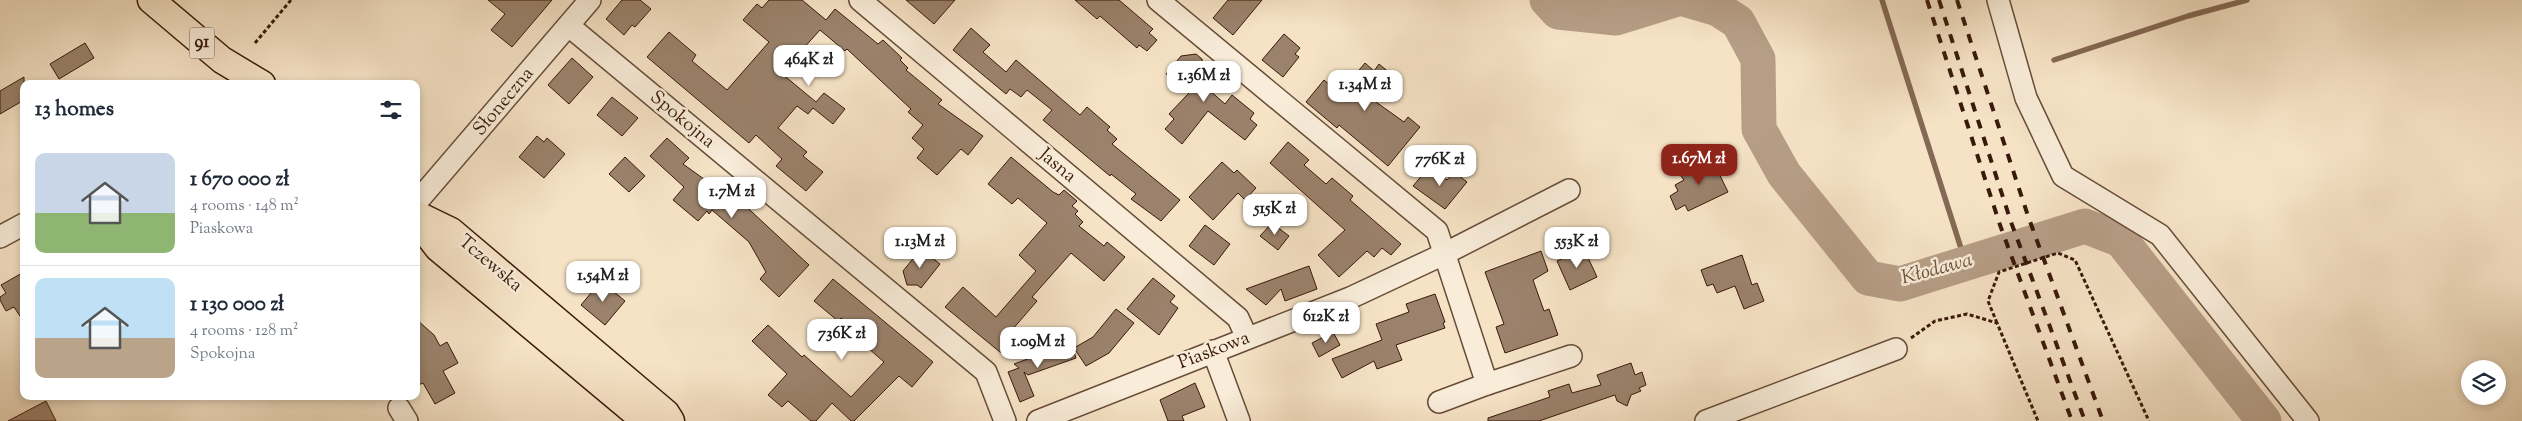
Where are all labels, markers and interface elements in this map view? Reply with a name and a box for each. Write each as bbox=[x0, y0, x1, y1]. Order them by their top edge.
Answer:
road number: 91 bbox=[190, 28, 214, 58]
pin: 464K zł bbox=[763, 44, 855, 87]
text: 464K zł bbox=[784, 49, 834, 72]
pin: 1.36M zł bbox=[1152, 61, 1256, 103]
street label: Słoneczna bbox=[467, 62, 541, 142]
text: 1.36M zł bbox=[1178, 65, 1230, 88]
pin: 1.34M zł bbox=[1313, 70, 1417, 112]
text: 1.34M zł bbox=[1339, 74, 1391, 97]
street label: Spokojna bbox=[644, 85, 721, 155]
text: 13 homes bbox=[35, 95, 114, 125]
icon: filters bbox=[377, 96, 405, 124]
street label: Jasna bbox=[1032, 142, 1082, 190]
pin: 776K zł bbox=[1394, 144, 1486, 187]
pin: 1.67M zł bbox=[1647, 144, 1751, 186]
text: 1.67M zł bbox=[1672, 148, 1726, 171]
text: 776K zł bbox=[1415, 149, 1465, 172]
text: 1 670 000 zł bbox=[190, 165, 289, 195]
icon: home bbox=[75, 173, 135, 233]
pin: 1.7M zł bbox=[686, 176, 778, 219]
text: 1.7M zł bbox=[709, 181, 755, 204]
pin: 515K zł bbox=[1229, 194, 1321, 236]
text: 4 rooms · 148 m² bbox=[190, 195, 299, 218]
text: 515K zł bbox=[1254, 198, 1296, 221]
text: Piaskowa bbox=[190, 218, 253, 241]
pin: 1.13M zł bbox=[868, 226, 972, 269]
pin: 553K zł bbox=[1531, 226, 1623, 269]
street label: Tczewska bbox=[452, 229, 528, 299]
text: 1.13M zł bbox=[895, 231, 945, 254]
text: 553K zł bbox=[1555, 231, 1599, 254]
water label: Kłodawa bbox=[1898, 247, 1976, 293]
pin: 1.54M zł bbox=[551, 260, 655, 303]
text: 1.54M zł bbox=[577, 265, 629, 288]
text: 1 130 000 zł bbox=[190, 290, 284, 320]
icon: home bbox=[75, 298, 135, 358]
pin: 612K zł bbox=[1280, 302, 1372, 344]
text: 612K zł bbox=[1303, 306, 1349, 329]
pin: 736K zł bbox=[796, 318, 888, 361]
text: 4 rooms · 128 m² bbox=[190, 320, 298, 343]
text: 736K zł bbox=[818, 323, 866, 346]
street label: Piaskowa bbox=[1174, 325, 1254, 377]
pin: 1.09M zł bbox=[986, 326, 1090, 369]
text: 1.09M zł bbox=[1011, 331, 1065, 354]
text: Spokojna bbox=[190, 343, 255, 366]
map controls bbox=[2461, 360, 2506, 405]
button: layers bbox=[2461, 360, 2506, 405]

